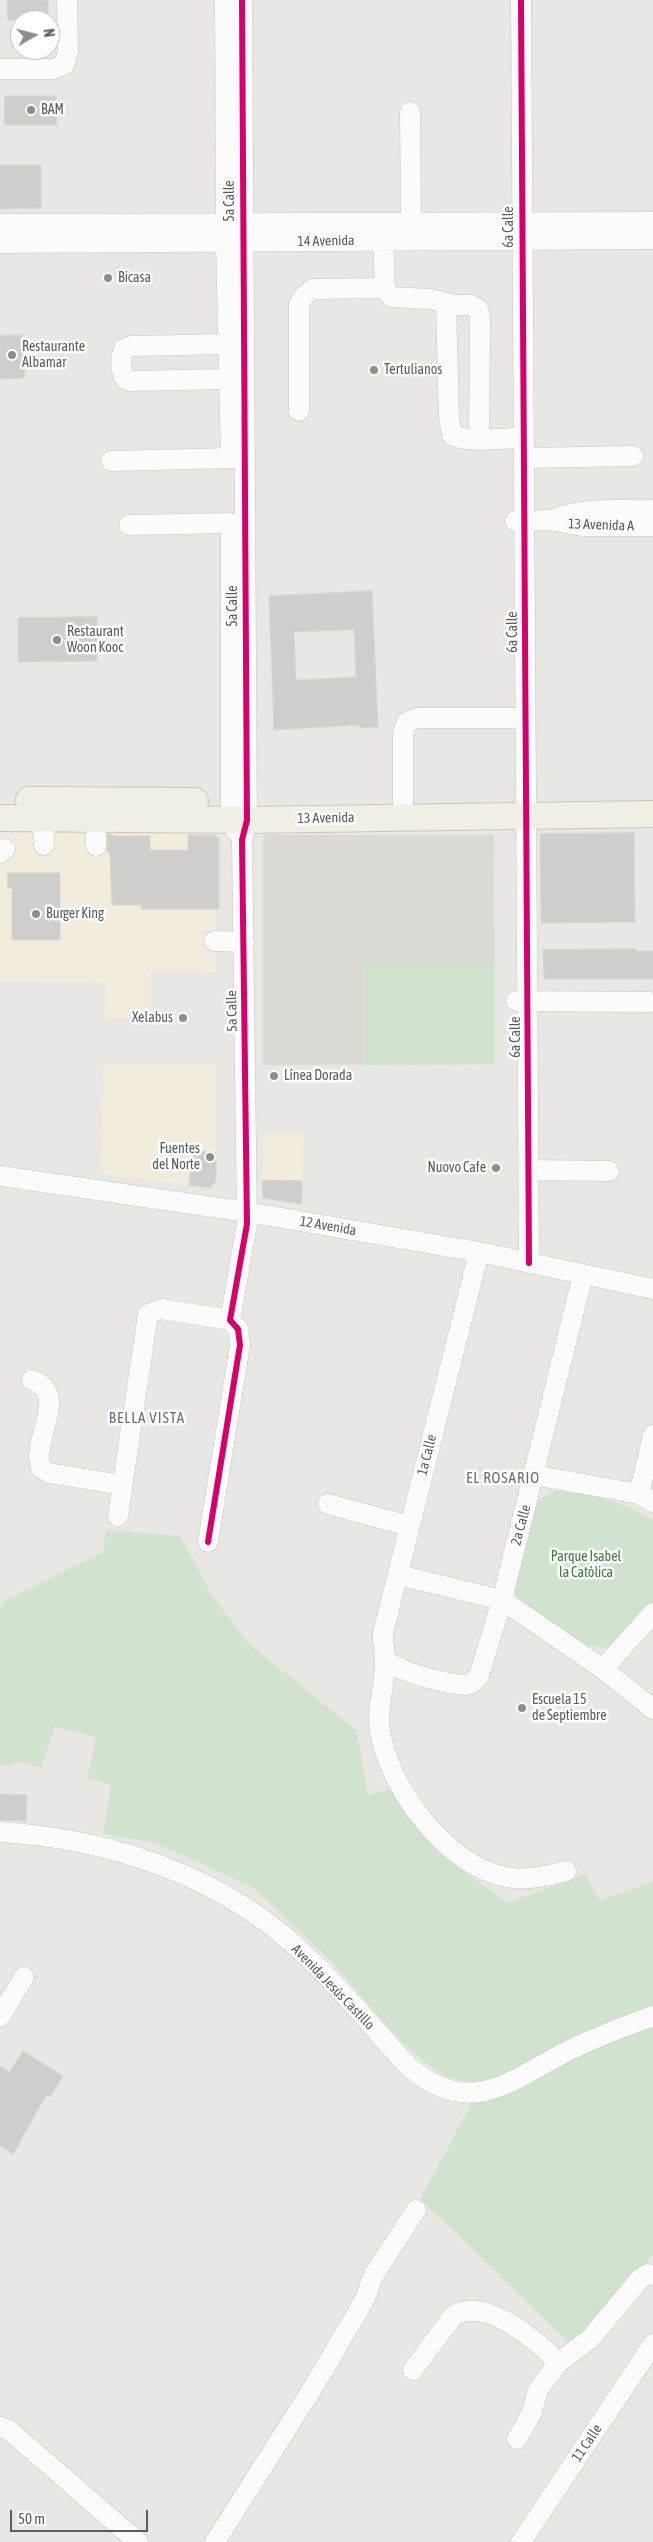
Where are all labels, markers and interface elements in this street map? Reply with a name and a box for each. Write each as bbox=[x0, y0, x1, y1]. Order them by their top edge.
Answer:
north arrow bbox=[10, 10, 60, 60]
text: N bbox=[40, 28, 57, 38]
place label: BAM bbox=[41, 102, 64, 118]
marker: BAM bbox=[25, 104, 37, 116]
street label: 5a Calle bbox=[222, 180, 238, 222]
street label: 6a Calle bbox=[501, 206, 517, 248]
street label: 14 Avenida bbox=[297, 232, 355, 250]
place label: Bicasa bbox=[118, 270, 151, 286]
marker: Bicasa bbox=[102, 272, 114, 284]
place label: Restaurante Albamar bbox=[22, 339, 85, 372]
marker: Restaurante Albamar bbox=[6, 349, 18, 361]
place label: Tertulianos bbox=[384, 362, 442, 378]
marker: Tertulianos bbox=[368, 364, 380, 376]
street label: 13 Avenida A bbox=[568, 515, 634, 535]
street label: 5a Calle bbox=[225, 585, 241, 627]
street label: 6a Calle bbox=[505, 611, 521, 653]
place label: Restaurant Woon Kooc bbox=[67, 624, 124, 656]
marker: Restaurant Woon Kooc bbox=[51, 634, 63, 646]
street label: 13 Avenida bbox=[297, 809, 355, 827]
place label: Burger King bbox=[46, 906, 104, 922]
marker: Burger King bbox=[30, 908, 42, 920]
street label: 5a Calle bbox=[223, 990, 241, 1032]
place label: Xelabus bbox=[132, 1010, 173, 1026]
marker: Xelabus bbox=[177, 1012, 189, 1024]
street label: 6a Calle bbox=[508, 1016, 524, 1058]
place label: Línea Dorada bbox=[284, 1068, 352, 1084]
marker: Línea Dorada bbox=[268, 1070, 280, 1082]
place label: Fuentes del Norte bbox=[152, 1141, 200, 1174]
marker: Fuentes del Norte bbox=[204, 1151, 216, 1163]
place label: Nuovo Cafe bbox=[427, 1160, 486, 1176]
marker: Nuovo Cafe bbox=[490, 1162, 502, 1174]
street label: 12 Avenida bbox=[298, 1213, 358, 1239]
district label: BELLA VISTA bbox=[107, 1409, 187, 1427]
street label: 1a Calle bbox=[414, 1433, 440, 1477]
district label: EL ROSARIO bbox=[465, 1469, 541, 1487]
street label: 2a Calle bbox=[508, 1503, 534, 1547]
park label: Parque Isabel la Católica bbox=[551, 1549, 621, 1581]
place label: Escuela 15 de Septiembre bbox=[532, 1692, 607, 1724]
marker: Escuela 15 de Septiembre bbox=[516, 1702, 528, 1714]
street label: Avenida Jesús Castillo bbox=[288, 1941, 378, 2033]
street label: 11 Calle bbox=[568, 2421, 606, 2465]
scale bar bbox=[12, 2500, 150, 2532]
text: 50 m bbox=[18, 2510, 45, 2527]

